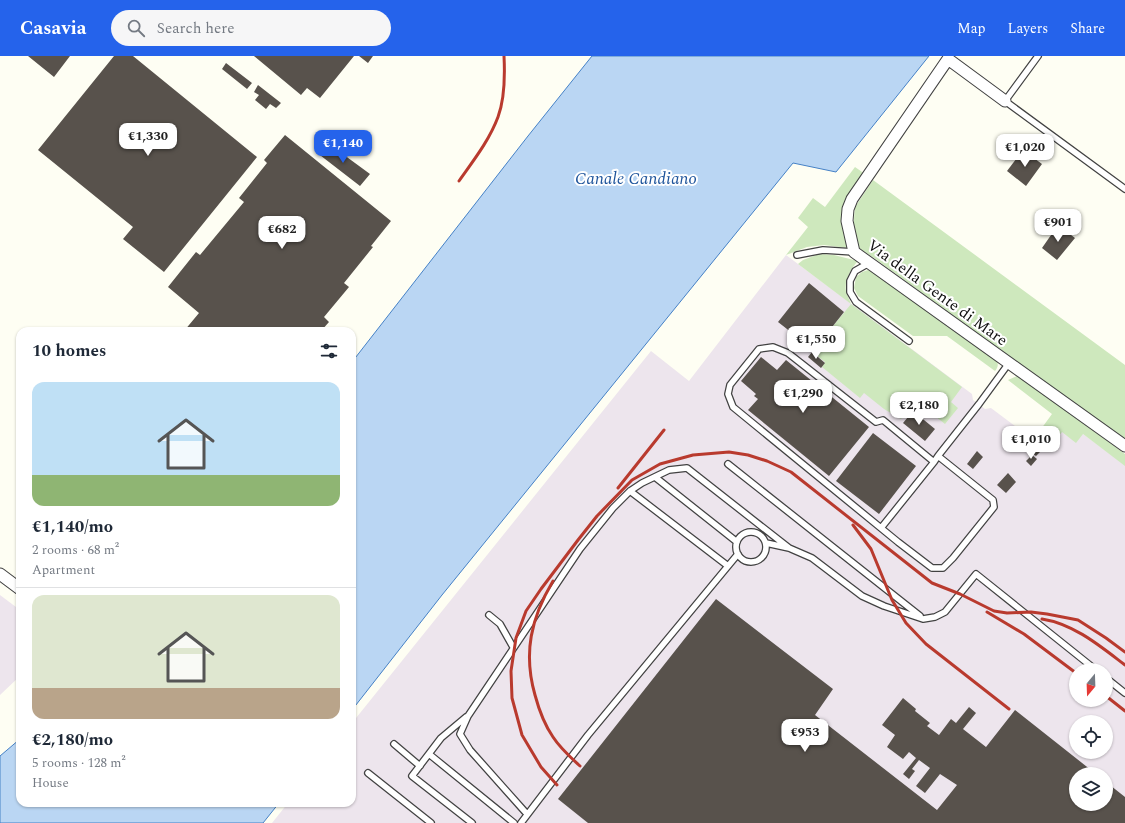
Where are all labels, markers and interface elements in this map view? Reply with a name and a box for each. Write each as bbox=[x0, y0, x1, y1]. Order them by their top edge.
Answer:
search box bbox=[111, 10, 391, 46]
text: Casavia bbox=[20, 14, 87, 43]
icon: search bbox=[125, 17, 147, 39]
text: Search here bbox=[157, 17, 234, 40]
text: Map bbox=[957, 18, 986, 39]
text: Layers bbox=[1008, 18, 1048, 39]
text: Share bbox=[1070, 18, 1105, 39]
pin: €1,330 bbox=[115, 123, 181, 157]
text: €1,330 bbox=[128, 126, 168, 146]
pin: €1,140 bbox=[310, 130, 376, 164]
text: €1,140 bbox=[323, 133, 363, 153]
pin: €1,020 bbox=[992, 134, 1058, 168]
text: €1,020 bbox=[1005, 137, 1045, 157]
water label: Canale Candiano bbox=[575, 166, 697, 192]
pin: €901 bbox=[1034, 209, 1082, 243]
text: €901 bbox=[1043, 212, 1073, 232]
pin: €682 bbox=[258, 216, 306, 250]
text: €682 bbox=[267, 219, 297, 239]
street label: Via della Gente di Mare bbox=[862, 234, 1013, 352]
pin: €1,550 bbox=[783, 326, 849, 360]
text: €1,550 bbox=[796, 329, 836, 349]
text: 10 homes bbox=[32, 338, 106, 364]
icon: filters bbox=[318, 340, 340, 362]
pin: €1,290 bbox=[770, 380, 836, 414]
text: €1,290 bbox=[783, 383, 823, 403]
pin: €2,180 bbox=[886, 392, 952, 426]
text: €2,180 bbox=[899, 395, 939, 415]
icon: home bbox=[150, 408, 222, 480]
pin: €1,010 bbox=[998, 426, 1064, 460]
text: €1,010 bbox=[1011, 429, 1051, 449]
text: €1,140/mo bbox=[32, 514, 113, 540]
text: 2 rooms · 68 m² bbox=[32, 540, 119, 560]
text: Apartment bbox=[32, 560, 95, 580]
icon: home bbox=[150, 621, 222, 693]
north arrow bbox=[1069, 663, 1113, 707]
map controls bbox=[1069, 663, 1113, 811]
button: locate bbox=[1069, 715, 1113, 759]
pin: €953 bbox=[781, 719, 829, 753]
text: €953 bbox=[790, 722, 820, 742]
text: €2,180/mo bbox=[32, 727, 113, 753]
text: 5 rooms · 128 m² bbox=[32, 753, 126, 773]
button: layers bbox=[1069, 767, 1113, 811]
text: House bbox=[32, 773, 69, 793]

